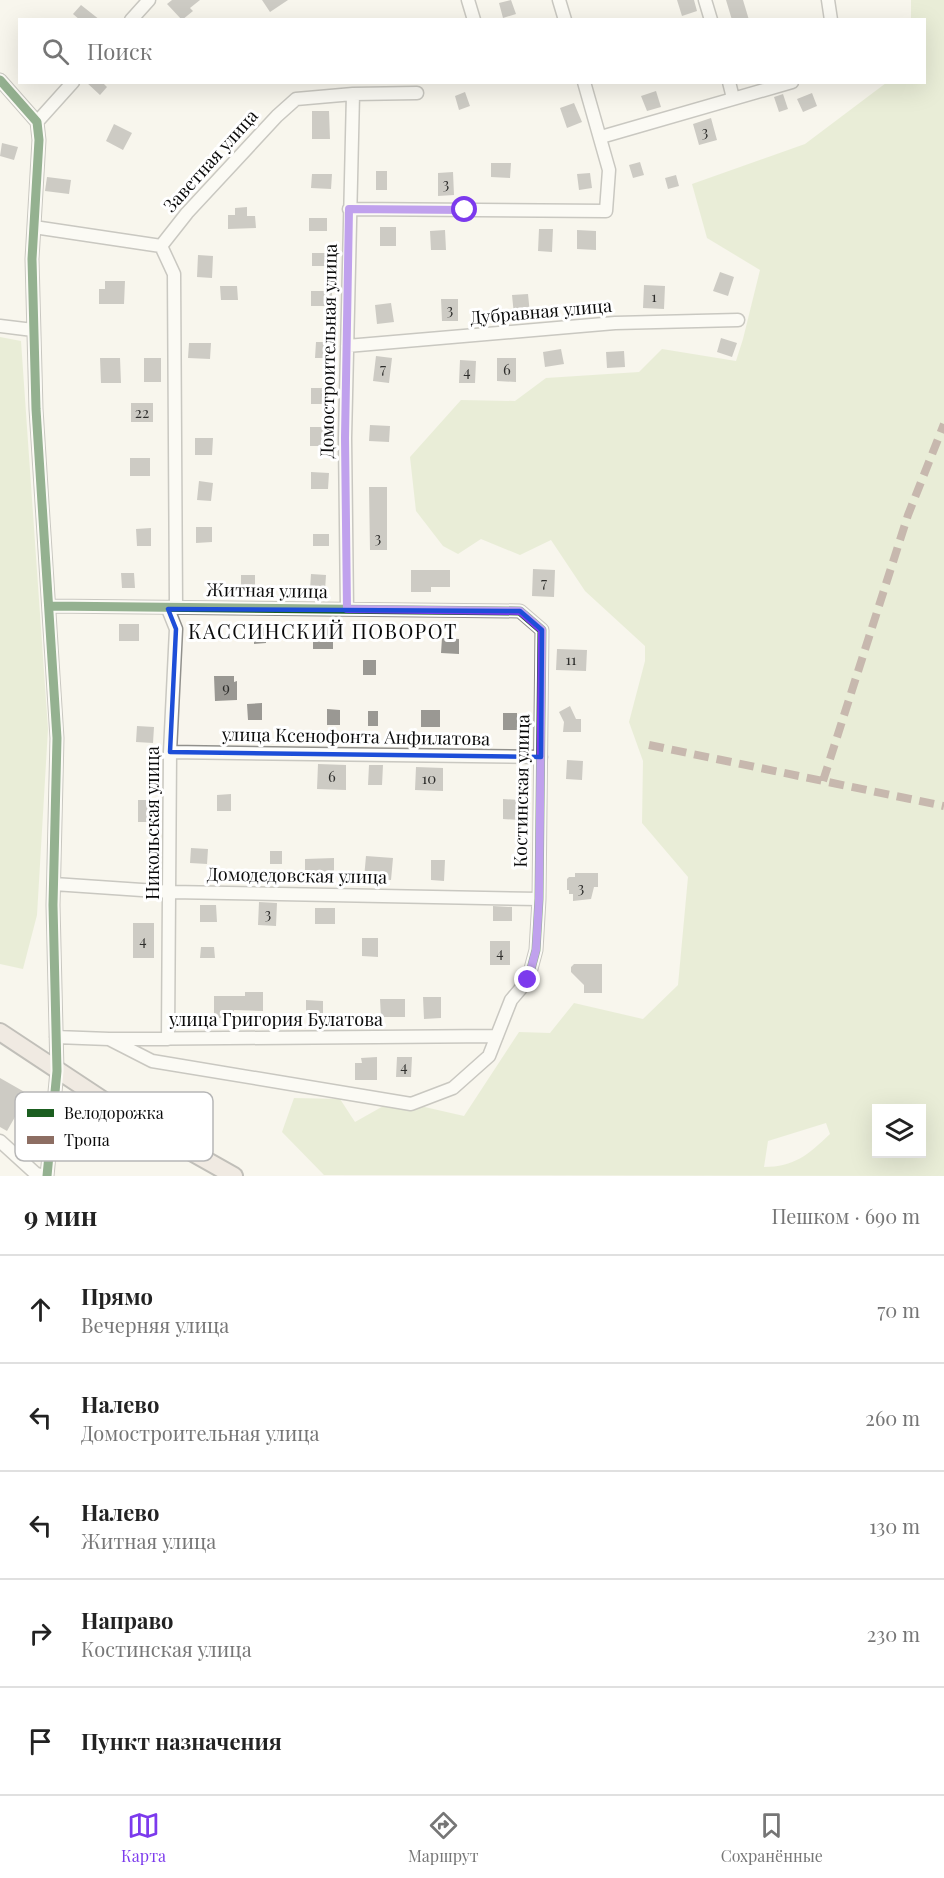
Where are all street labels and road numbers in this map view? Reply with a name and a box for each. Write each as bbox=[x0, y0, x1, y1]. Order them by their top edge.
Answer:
street label: Заветная улица bbox=[158, 104, 263, 217]
street label: Домостроительная улица bbox=[314, 243, 342, 459]
street label: Дубравная улица bbox=[469, 293, 613, 329]
street label: Житная улица bbox=[206, 577, 328, 603]
street label: Костинская улица bbox=[508, 714, 534, 868]
street label: улица Ксенофонта Анфилатова bbox=[221, 722, 490, 750]
street label: Никольская улица bbox=[140, 746, 164, 900]
street label: Домодедовская улица bbox=[207, 861, 387, 889]
street label: улица Григория Булатова bbox=[168, 1007, 383, 1031]

